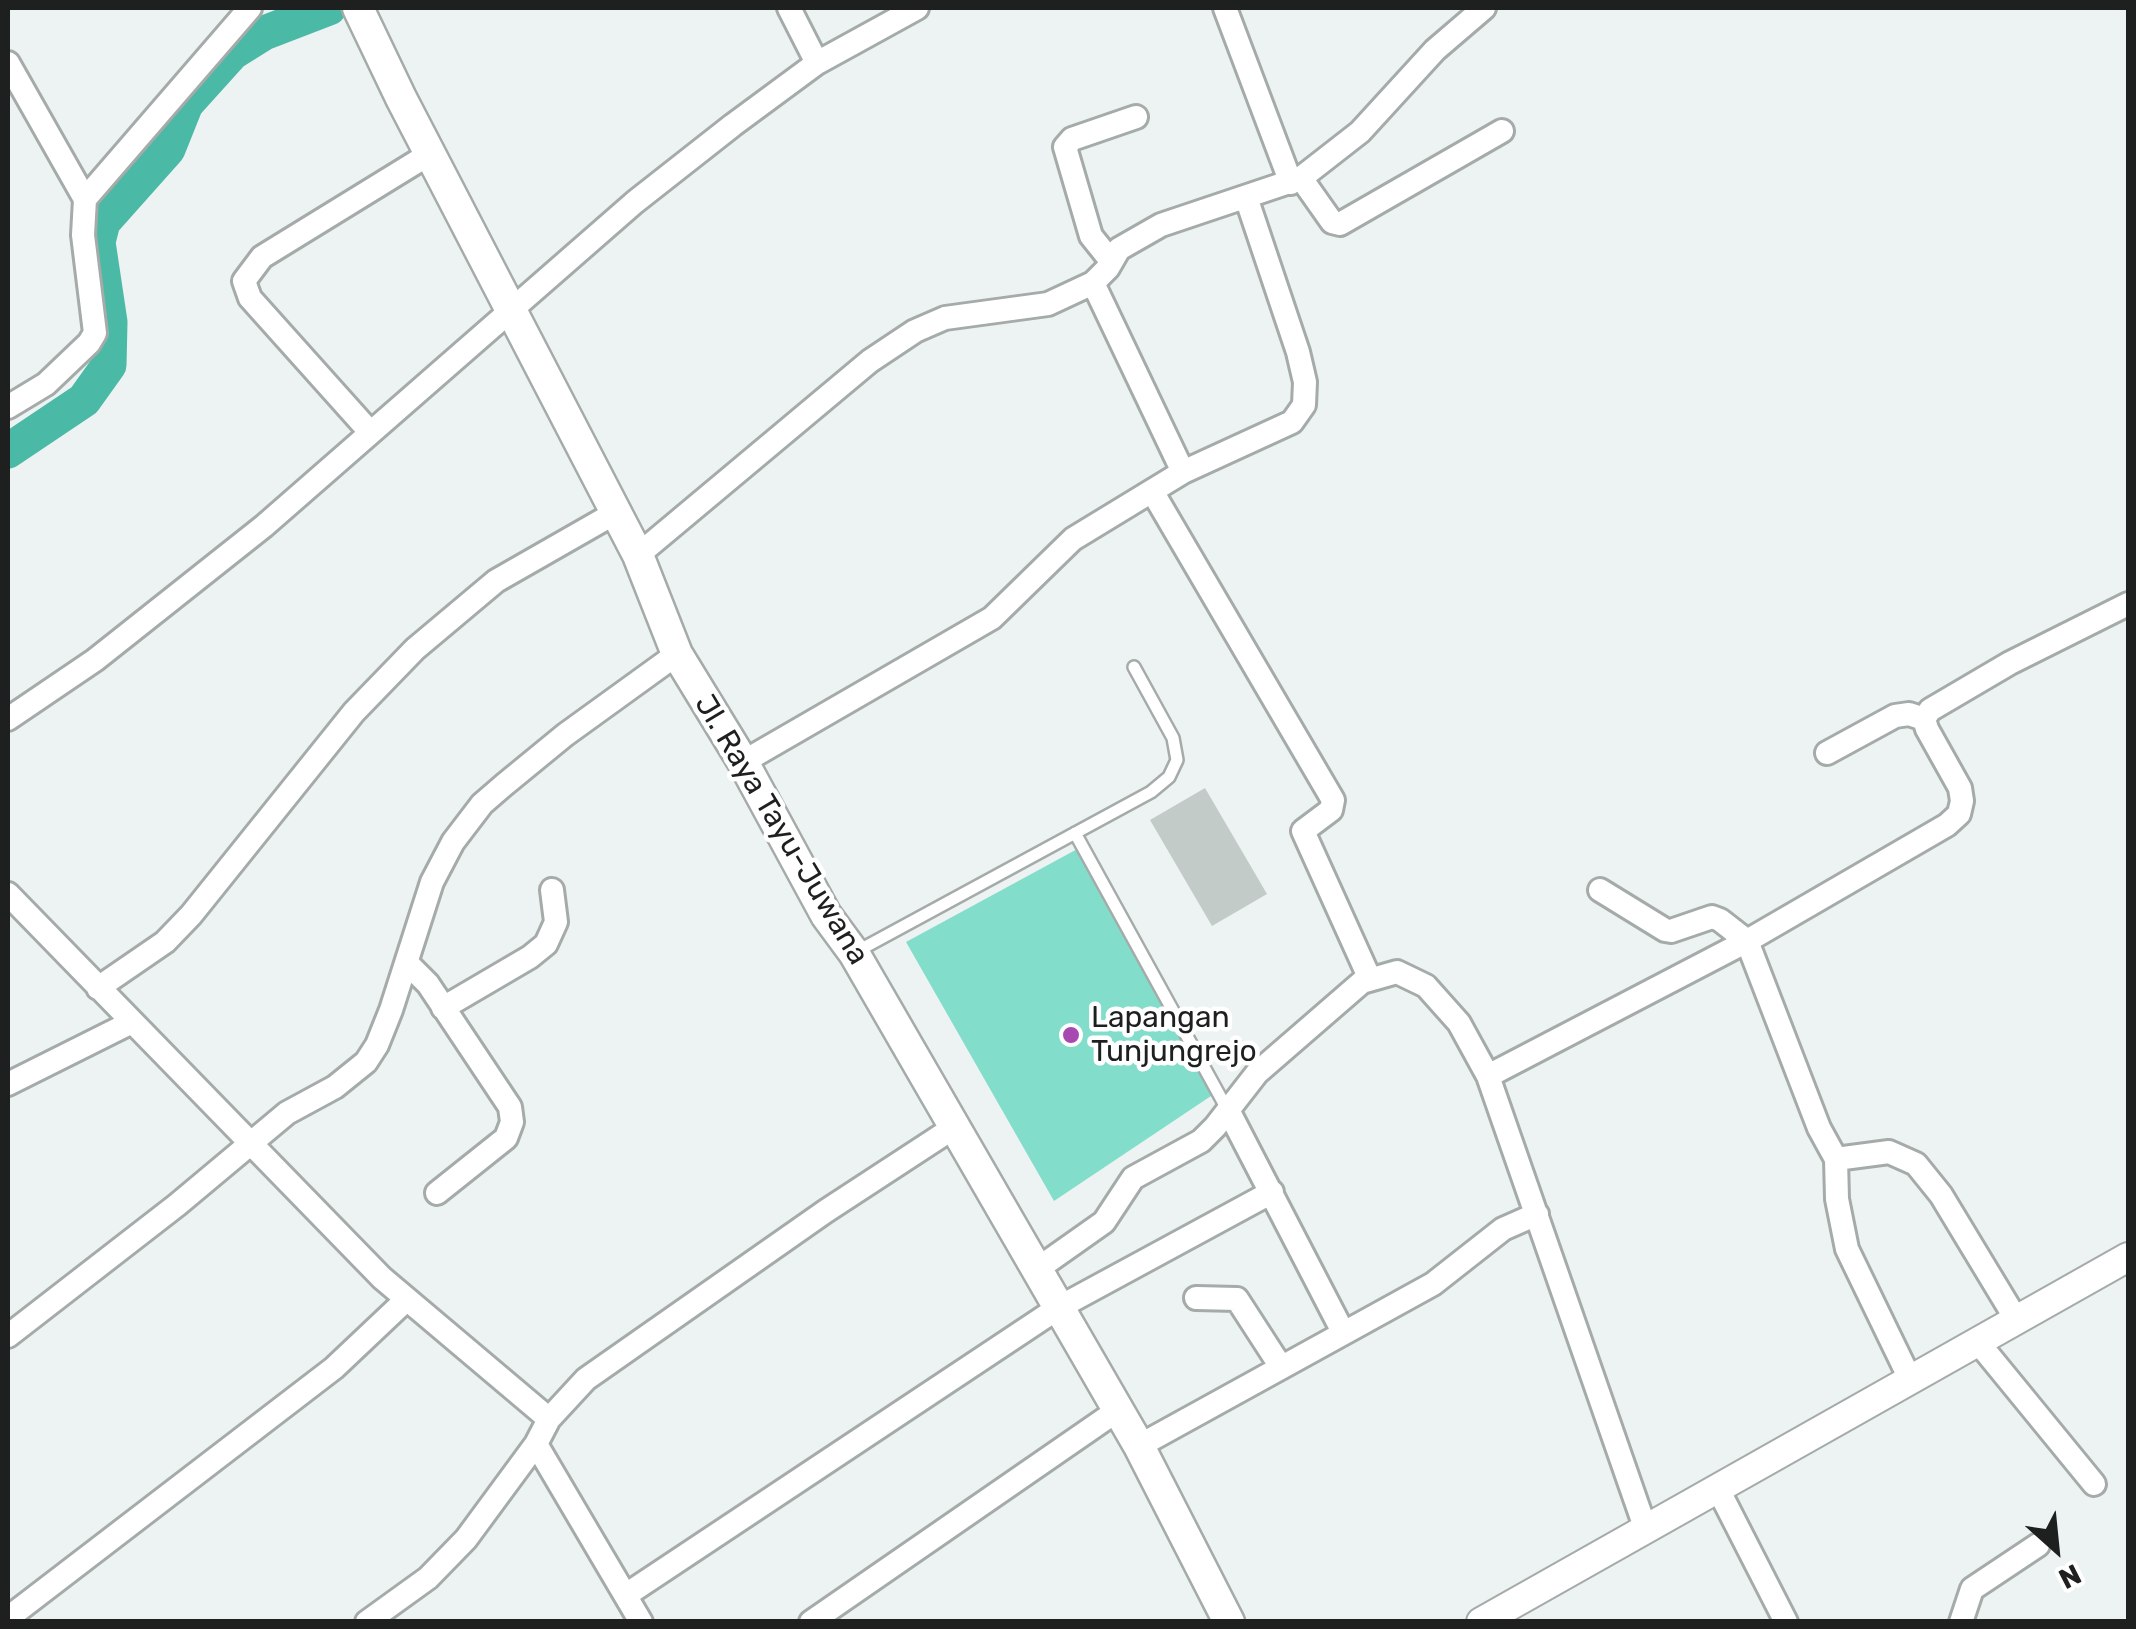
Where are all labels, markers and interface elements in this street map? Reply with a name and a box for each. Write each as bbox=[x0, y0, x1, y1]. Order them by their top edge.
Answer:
street label: Jl. Raya Tayu-Juwana bbox=[686, 689, 876, 971]
place label: Lapangan Tunjungrejo bbox=[1091, 1000, 1257, 1070]
marker: Lapangan Tunjungrejo bbox=[1060, 1024, 1082, 1046]
north arrow bbox=[2006, 1499, 2106, 1599]
text: N bbox=[2053, 1557, 2086, 1595]

